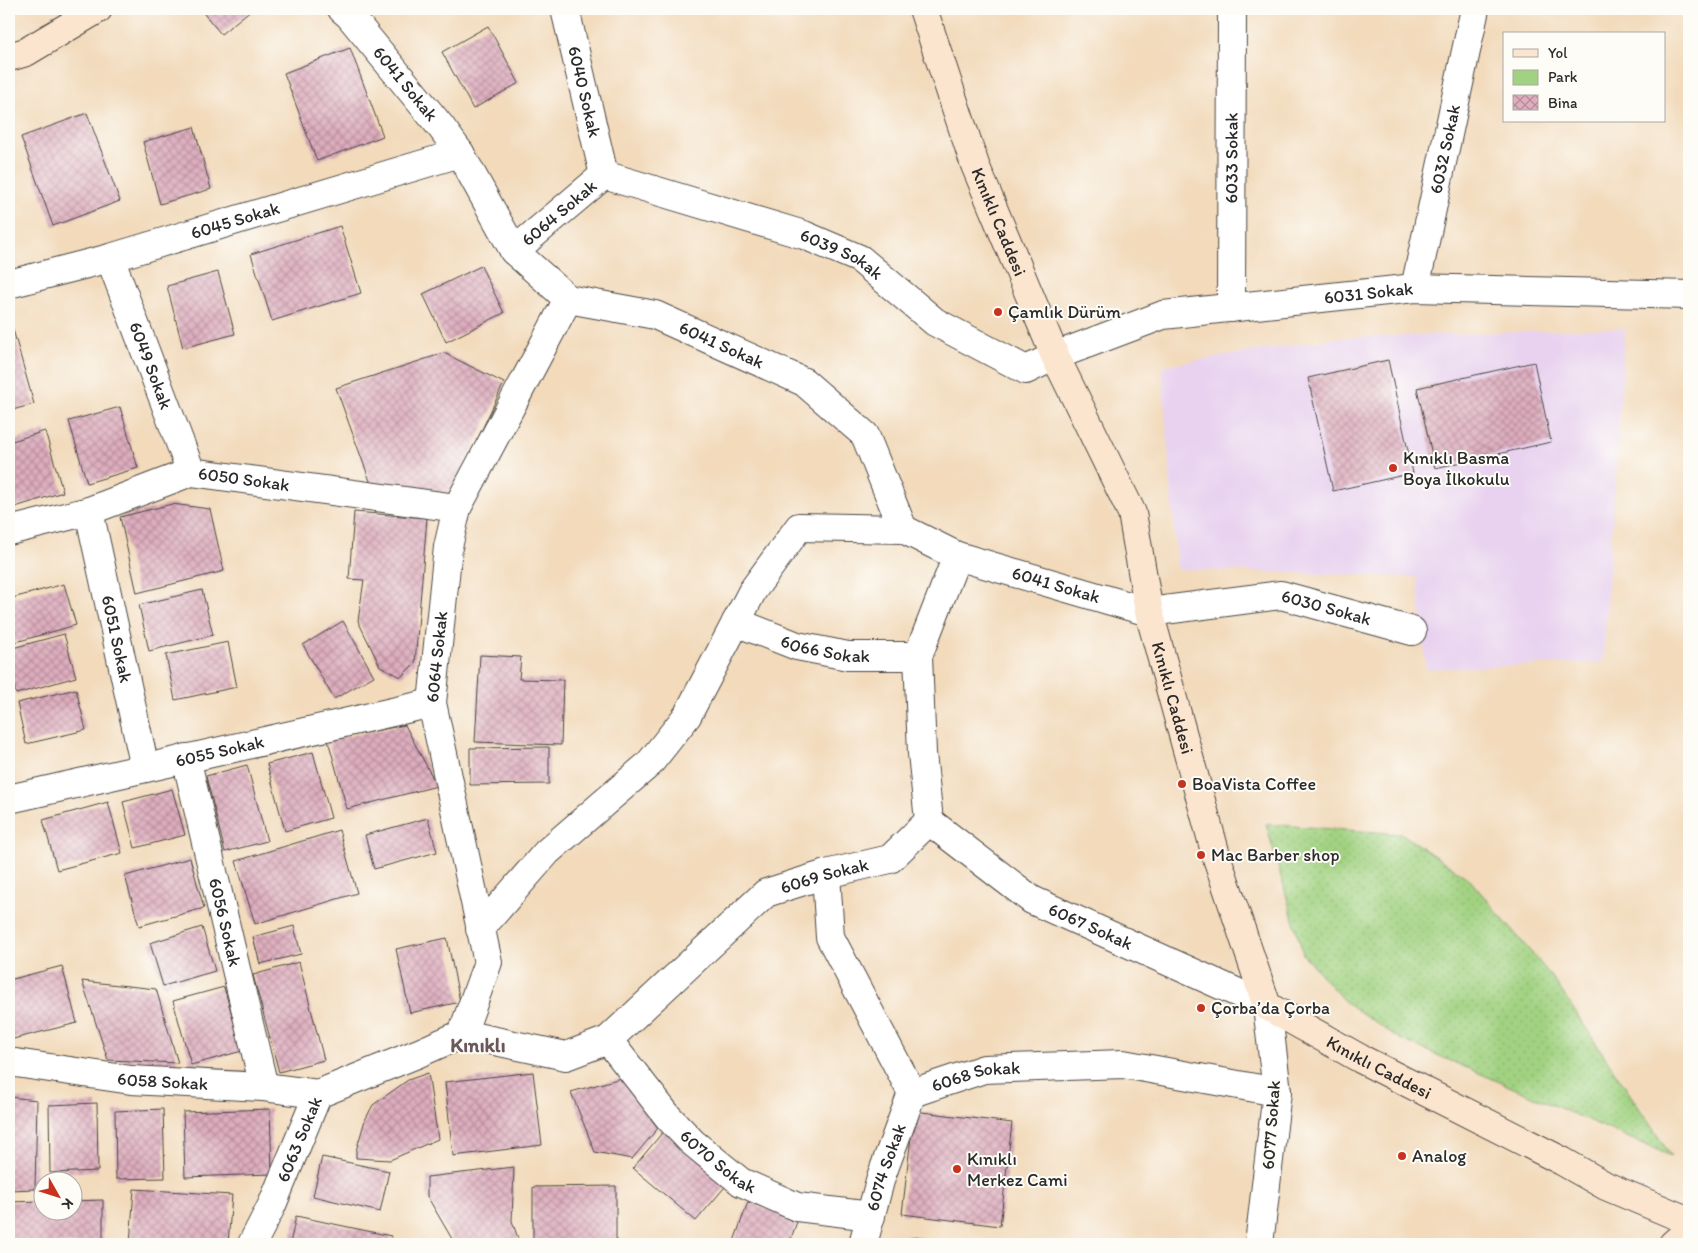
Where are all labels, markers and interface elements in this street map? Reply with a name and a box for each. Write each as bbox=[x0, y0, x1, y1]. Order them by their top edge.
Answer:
legend bbox=[1503, 32, 1666, 122]
street label: 6041 Sokak bbox=[368, 42, 443, 126]
street label: 6040 Sokak bbox=[563, 44, 606, 140]
text: Yol bbox=[1548, 44, 1568, 62]
text: Park bbox=[1548, 68, 1578, 86]
text: Bina bbox=[1548, 94, 1578, 112]
street label: 6032 Sokak bbox=[1425, 103, 1465, 196]
street label: 6033 Sokak bbox=[1220, 112, 1243, 204]
street label: Kınıklı Caddesi bbox=[966, 164, 1031, 279]
street label: 6064 Sokak bbox=[517, 175, 601, 251]
street label: 6045 Sokak bbox=[188, 197, 282, 244]
street label: 6039 Sokak bbox=[797, 224, 887, 285]
street label: 6031 Sokak bbox=[1323, 277, 1414, 309]
place label: Çamlık Dürüm bbox=[1008, 301, 1121, 323]
marker: Çamlık Dürüm bbox=[992, 306, 1004, 318]
street label: 6041 Sokak bbox=[676, 316, 767, 374]
street label: 6049 Sokak bbox=[124, 319, 177, 412]
place label: Kınıklı Basma Boya İlkokulu bbox=[1403, 447, 1510, 490]
street label: 6050 Sokak bbox=[197, 462, 291, 496]
marker: Kınıklı Basma Boya İlkokulu bbox=[1387, 462, 1399, 474]
street label: 6041 Sokak bbox=[1009, 562, 1103, 608]
street label: 6030 Sokak bbox=[1279, 585, 1374, 630]
street label: 6051 Sokak bbox=[97, 593, 137, 685]
street label: 6064 Sokak bbox=[421, 610, 452, 704]
street label: 6066 Sokak bbox=[777, 630, 870, 668]
street label: Kınıklı Caddesi bbox=[1147, 639, 1199, 757]
street label: 6055 Sokak bbox=[173, 730, 266, 772]
place label: BoaVista Coffee bbox=[1192, 773, 1316, 795]
marker: BoaVista Coffee bbox=[1176, 778, 1188, 790]
place label: Mac Barber shop bbox=[1211, 844, 1340, 866]
marker: Mac Barber shop bbox=[1195, 849, 1207, 861]
street label: 6069 Sokak bbox=[778, 853, 871, 899]
street label: 6056 Sokak bbox=[204, 876, 246, 969]
street label: 6067 Sokak bbox=[1045, 898, 1136, 955]
place label: Çorba’da Çorba bbox=[1211, 997, 1330, 1019]
marker: Çorba’da Çorba bbox=[1195, 1002, 1207, 1014]
street label: Kınıklı Caddesi bbox=[1322, 1031, 1435, 1104]
district label: Kınıklı bbox=[450, 1033, 506, 1057]
street label: 6068 Sokak bbox=[929, 1057, 1021, 1097]
street label: 6058 Sokak bbox=[116, 1067, 209, 1095]
street label: 6077 Sokak bbox=[1257, 1080, 1285, 1170]
street label: 6063 Sokak bbox=[272, 1093, 327, 1185]
street label: 6074 Sokak bbox=[861, 1120, 911, 1214]
street label: 6070 Sokak bbox=[675, 1125, 759, 1198]
place label: Analog bbox=[1412, 1145, 1467, 1167]
place label: Kınıklı Merkez Cami bbox=[967, 1148, 1068, 1191]
marker: Analog bbox=[1396, 1150, 1408, 1162]
marker: Kınıklı Merkez Cami bbox=[951, 1163, 963, 1175]
north arrow bbox=[32, 1170, 82, 1220]
text: K bbox=[58, 1195, 77, 1214]

